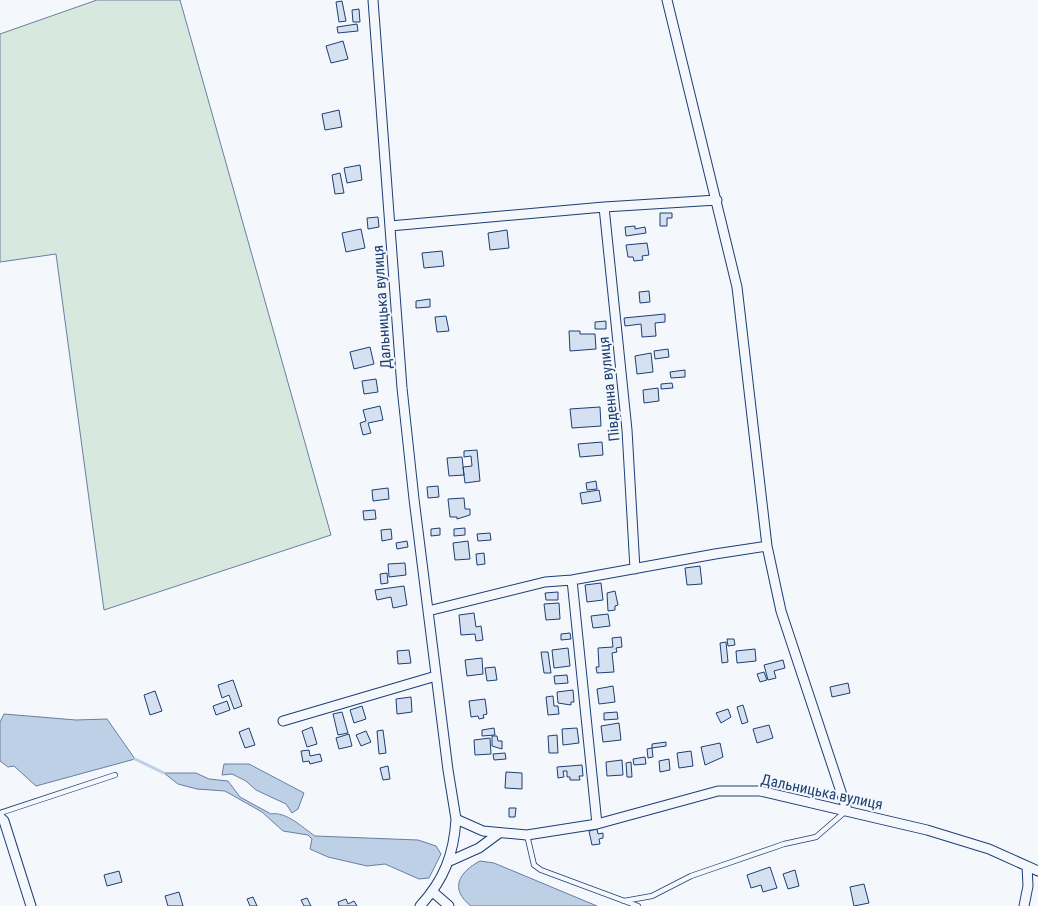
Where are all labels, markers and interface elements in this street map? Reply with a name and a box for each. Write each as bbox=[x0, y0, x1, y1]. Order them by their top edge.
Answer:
street label: Дальницька вулиця bbox=[369, 245, 395, 369]
street label: Південна вулиця bbox=[595, 336, 623, 442]
street label: Дальницька вулиця bbox=[759, 770, 885, 814]

